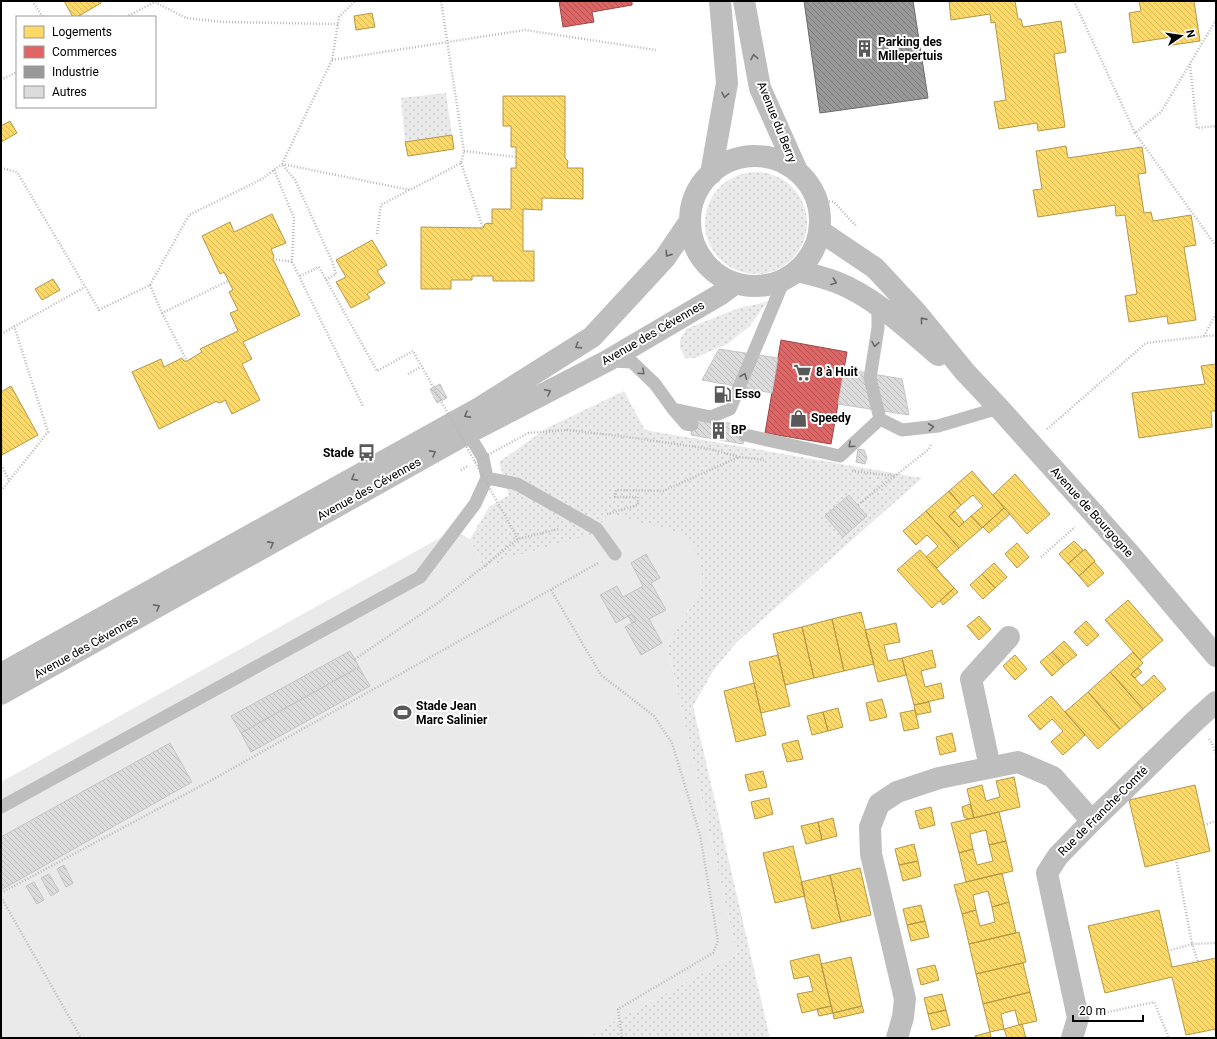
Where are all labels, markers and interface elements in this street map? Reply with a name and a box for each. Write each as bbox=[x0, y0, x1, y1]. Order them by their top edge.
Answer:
legend bbox=[16, 16, 156, 108]
north arrow bbox=[1161, 16, 1201, 56]
text: Logements bbox=[52, 25, 112, 39]
text: N bbox=[1183, 29, 1198, 39]
place label: Parking des Millepertuis bbox=[878, 35, 943, 63]
building icon: Parking des Millepertuis bbox=[855, 39, 875, 59]
text: Commerces bbox=[52, 45, 117, 59]
one-way arrow bbox=[751, 54, 759, 60]
text: Industrie bbox=[52, 65, 99, 79]
street label: Avenue du Berry bbox=[754, 79, 800, 165]
text: Autres bbox=[52, 85, 87, 99]
one-way arrow bbox=[721, 92, 730, 99]
one-way arrow bbox=[666, 249, 673, 256]
one-way arrow bbox=[831, 277, 838, 285]
street label: Avenue des Cévennes bbox=[599, 298, 707, 368]
one-way arrow bbox=[920, 317, 927, 324]
one-way arrow bbox=[575, 341, 582, 349]
one-way arrow bbox=[871, 341, 880, 347]
supermarket icon: 8 à Huit bbox=[793, 362, 813, 382]
place label: 8 à Huit bbox=[816, 365, 858, 379]
one-way arrow bbox=[637, 367, 645, 375]
one-way arrow bbox=[739, 372, 747, 380]
fuel station icon: Esso bbox=[712, 384, 732, 404]
place label: Esso bbox=[735, 387, 761, 401]
one-way arrow bbox=[543, 389, 551, 396]
shop icon: Speedy bbox=[788, 408, 808, 428]
one-way arrow bbox=[464, 410, 471, 417]
place label: Speedy bbox=[811, 411, 852, 425]
building icon: BP bbox=[708, 420, 728, 440]
place label: BP bbox=[731, 423, 747, 437]
one-way arrow bbox=[928, 423, 934, 432]
one-way arrow bbox=[848, 441, 856, 448]
bus stop icon: Stade bbox=[357, 443, 377, 463]
place label: Stade bbox=[323, 446, 355, 460]
one-way arrow bbox=[429, 450, 436, 457]
street label: Avenue des Cévennes bbox=[315, 455, 423, 523]
street label: Avenue de Bourgogne bbox=[1048, 464, 1136, 560]
one-way arrow bbox=[351, 473, 358, 480]
one-way arrow bbox=[267, 541, 274, 548]
one-way arrow bbox=[153, 604, 160, 612]
street label: Avenue des Cévennes bbox=[32, 613, 140, 681]
place label: Stade Jean Marc Salinier bbox=[416, 699, 488, 727]
sports icon: Stade Jean Marc Salinier bbox=[393, 703, 413, 723]
street label: Rue de Franche-Comté bbox=[1055, 763, 1151, 859]
scale bar bbox=[1073, 997, 1143, 1023]
text: 20 m bbox=[1079, 1004, 1106, 1018]

